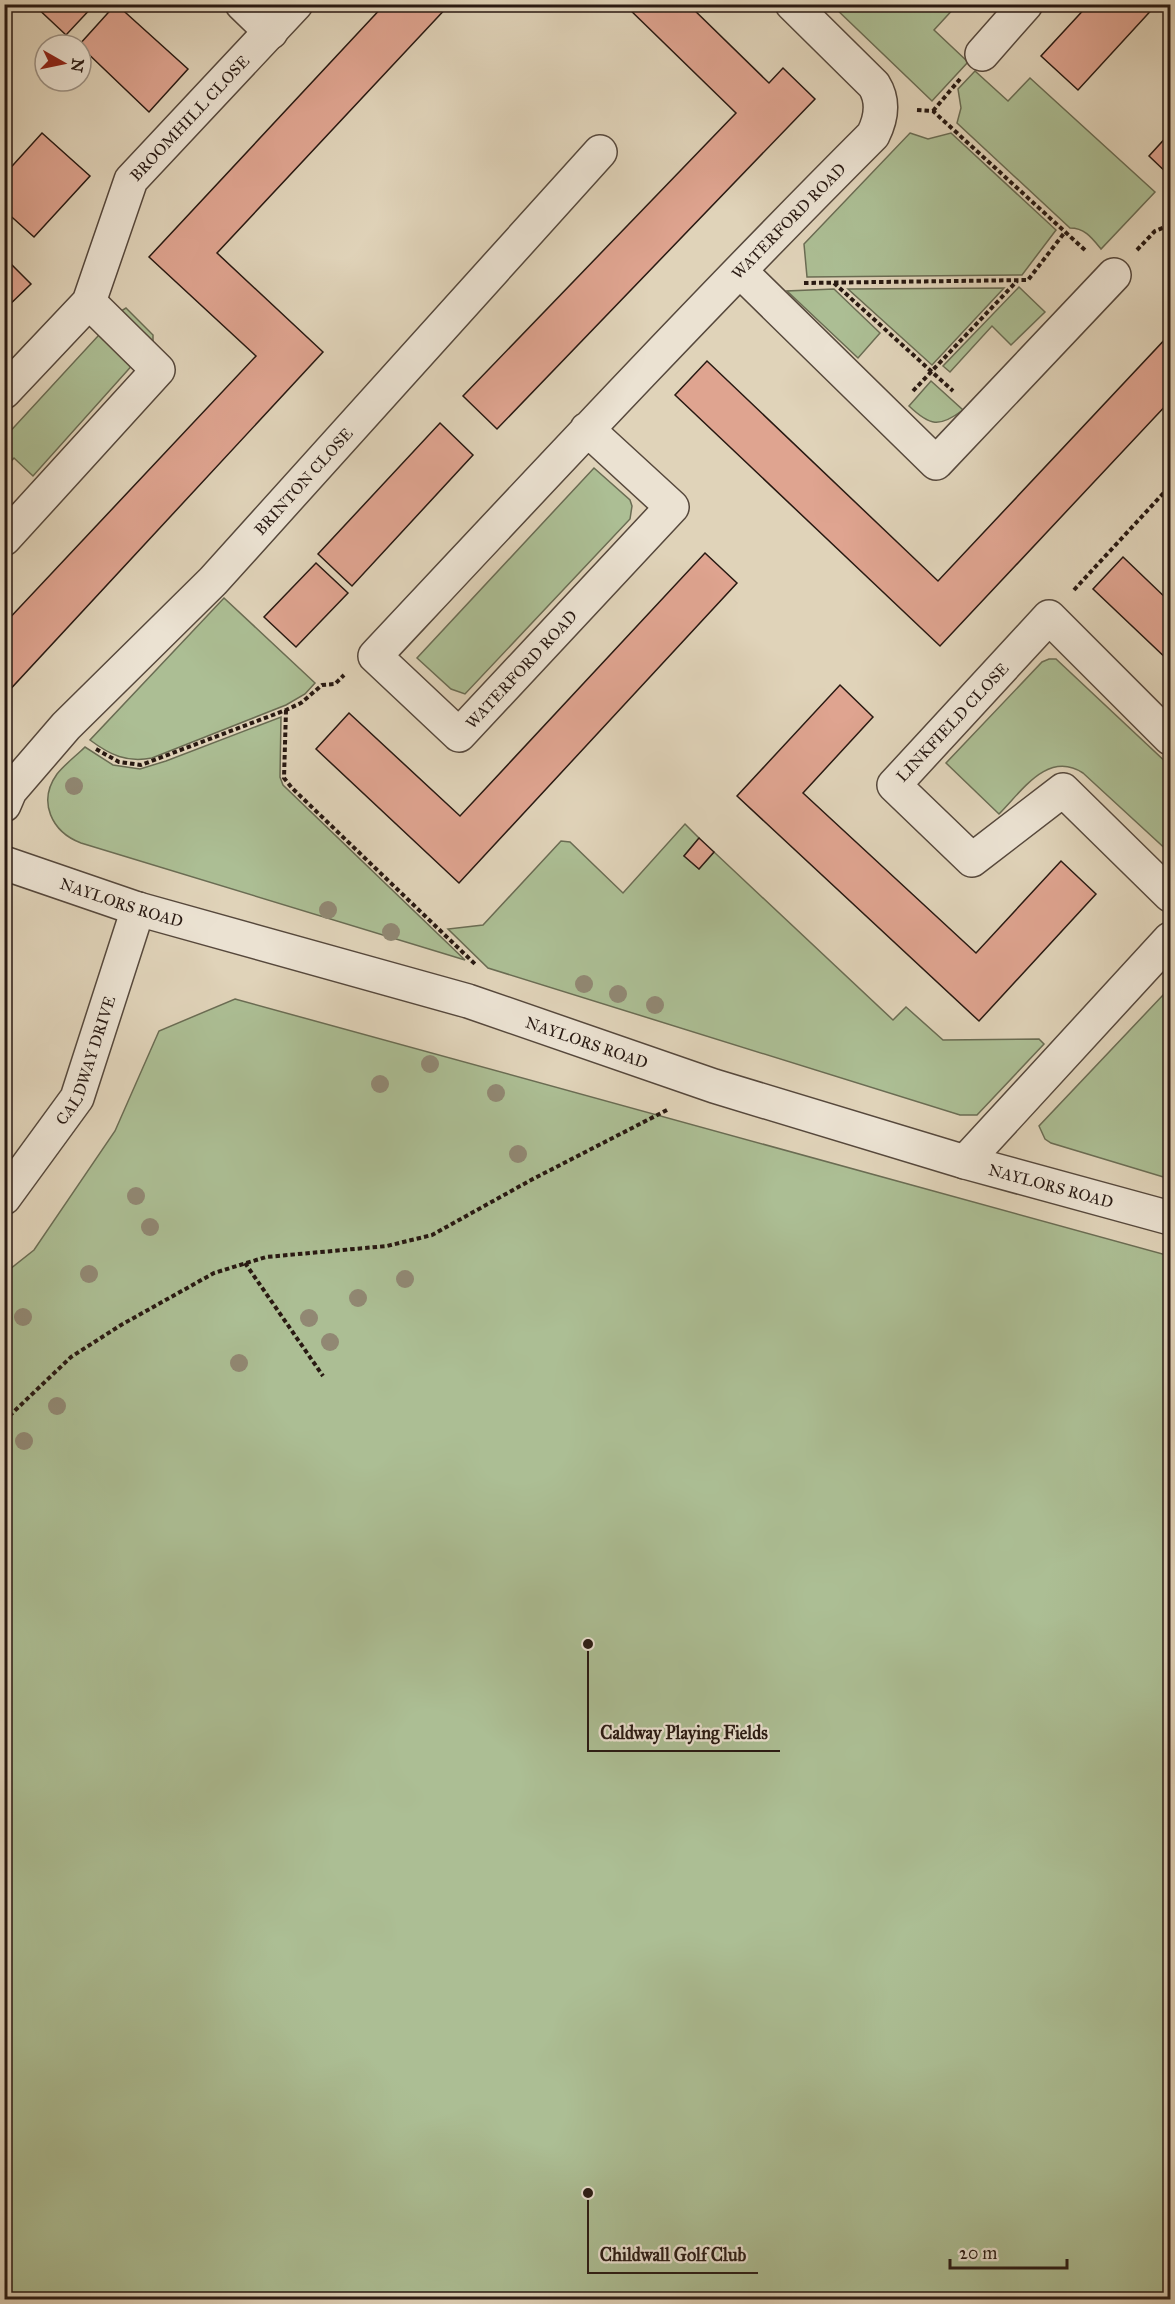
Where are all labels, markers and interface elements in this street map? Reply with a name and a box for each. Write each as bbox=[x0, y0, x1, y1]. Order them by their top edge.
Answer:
north arrow bbox=[33, 33, 93, 93]
street label: BROOMHILL CLOSE bbox=[126, 51, 253, 185]
text: N bbox=[67, 57, 88, 74]
street label: WATERFORD ROAD bbox=[728, 159, 850, 283]
street label: BRINTON CLOSE bbox=[250, 424, 357, 539]
street label: WATERFORD ROAD bbox=[462, 606, 581, 732]
street label: LINKFIELD CLOSE bbox=[892, 659, 1012, 786]
street label: NAYLORS ROAD bbox=[57, 874, 185, 931]
street label: CALDWAY DRIVE bbox=[52, 993, 119, 1129]
street label: NAYLORS ROAD bbox=[523, 1013, 650, 1072]
street label: NAYLORS ROAD bbox=[987, 1160, 1115, 1212]
callout: Caldway Playing Fields bbox=[588, 1715, 780, 1751]
text: Caldway Playing Fields bbox=[600, 1722, 768, 1745]
scale bar bbox=[950, 2232, 1067, 2270]
callout: Childwall Golf Club bbox=[588, 2237, 758, 2273]
text: 20 m bbox=[959, 2242, 997, 2264]
text: Childwall Golf Club bbox=[600, 2244, 746, 2266]

